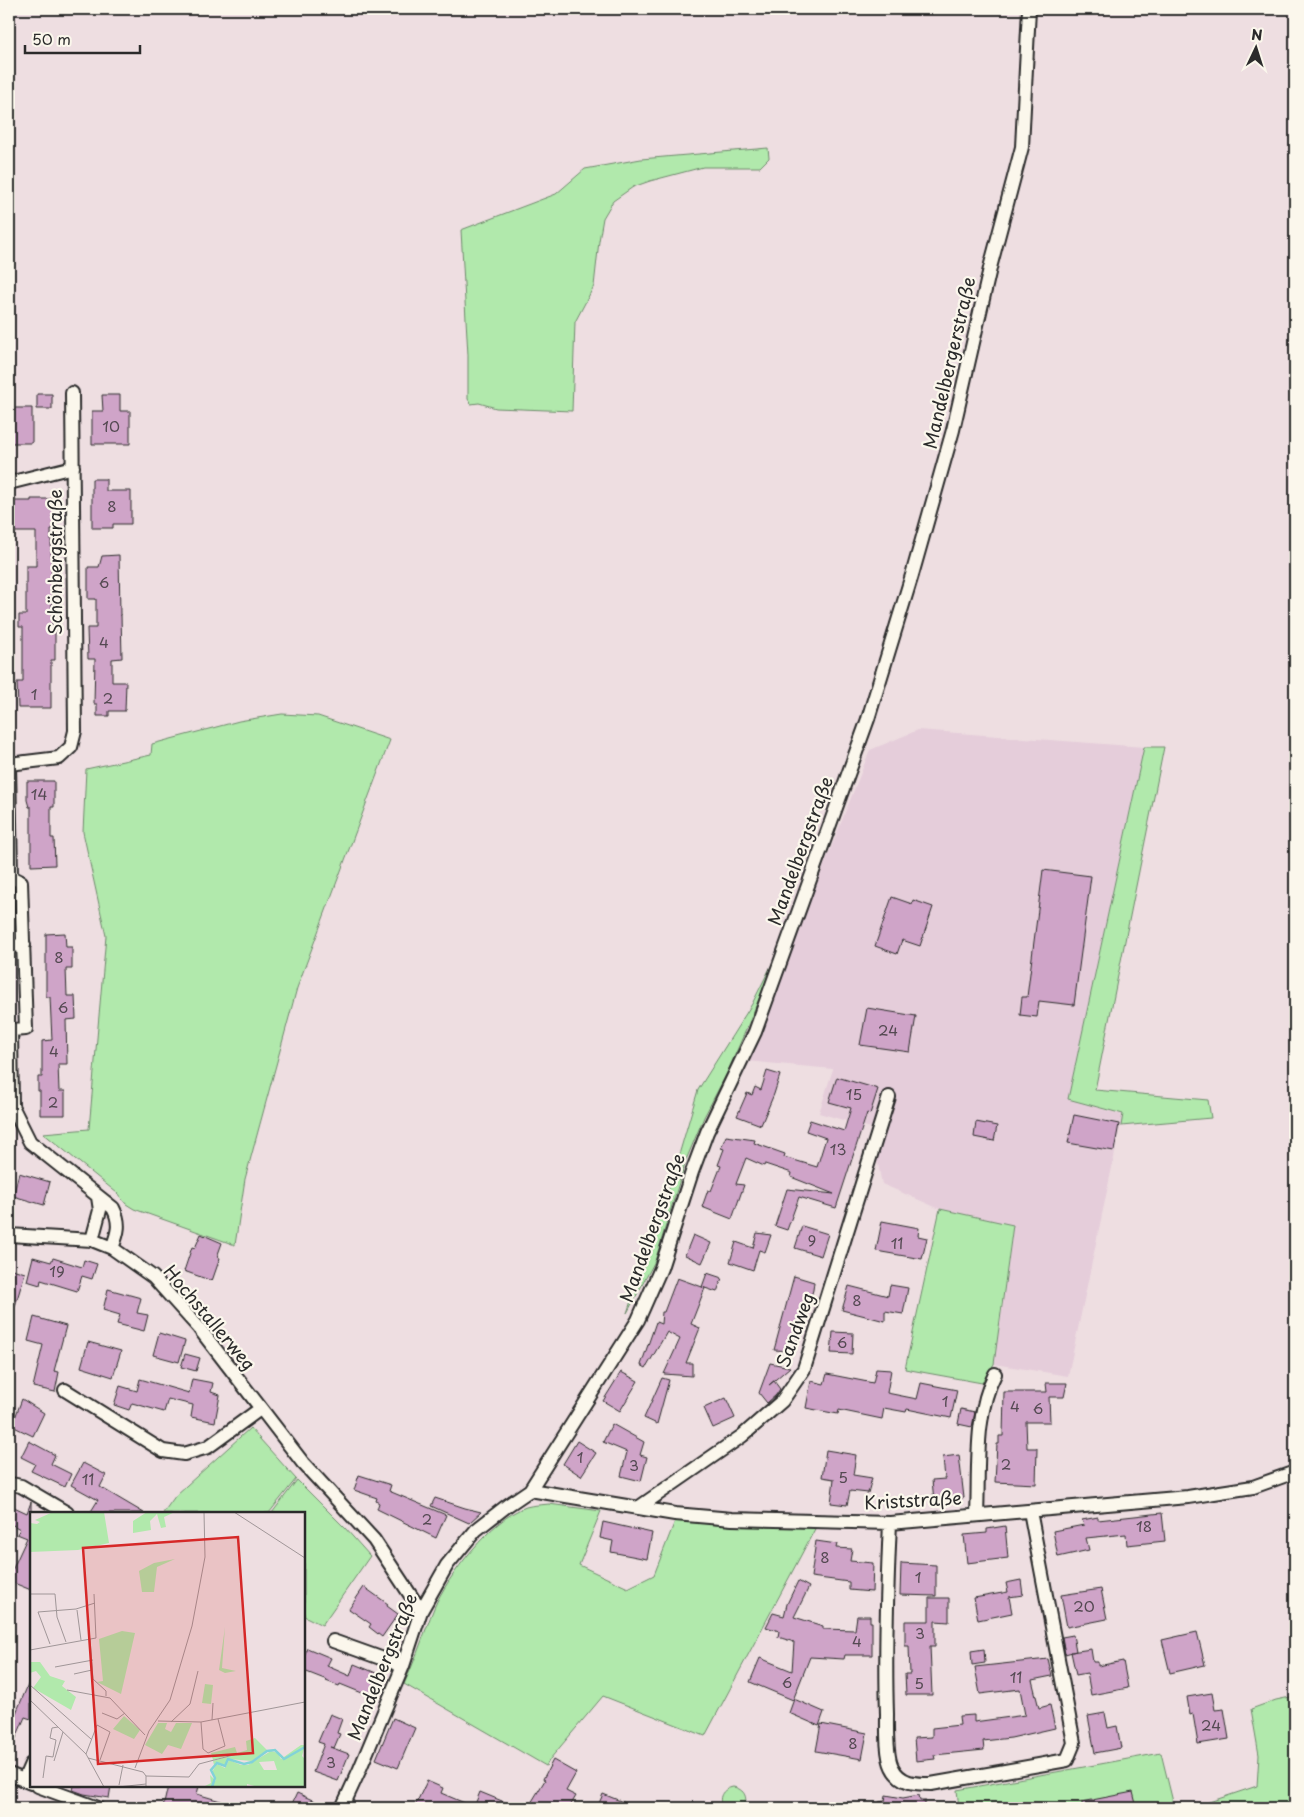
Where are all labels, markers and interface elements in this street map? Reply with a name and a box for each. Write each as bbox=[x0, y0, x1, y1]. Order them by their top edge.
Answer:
scale bar bbox=[25, 22, 140, 54]
north arrow bbox=[1232, 22, 1282, 72]
text: N bbox=[1251, 24, 1263, 45]
text: 50 m bbox=[32, 27, 71, 50]
street label: Mandelbergerstraße bbox=[916, 274, 981, 451]
house number: 10 bbox=[102, 414, 120, 437]
street label: Schönbergstraße bbox=[41, 489, 68, 635]
house number: 8 bbox=[107, 494, 117, 517]
house number: 6 bbox=[99, 570, 109, 593]
house number: 4 bbox=[99, 630, 109, 653]
house number: 1 bbox=[31, 682, 37, 705]
house number: 2 bbox=[103, 686, 113, 709]
street label: Mandelbergstraße bbox=[760, 772, 839, 929]
house number: 14 bbox=[31, 782, 47, 805]
house number: 8 bbox=[54, 945, 64, 968]
house number: 6 bbox=[58, 995, 68, 1018]
house number: 24 bbox=[878, 1018, 898, 1041]
house number: 4 bbox=[49, 1039, 59, 1062]
house number: 15 bbox=[846, 1082, 862, 1105]
house number: 2 bbox=[48, 1090, 58, 1113]
house number: 13 bbox=[830, 1137, 846, 1160]
street label: Mandelbergstraße bbox=[612, 1149, 691, 1306]
house number: 9 bbox=[808, 1228, 816, 1251]
house number: 11 bbox=[891, 1231, 903, 1254]
street label: Hochstallerweg bbox=[158, 1258, 263, 1376]
house number: 19 bbox=[49, 1259, 65, 1282]
street label: Sandweg bbox=[769, 1288, 821, 1371]
house number: 8 bbox=[852, 1288, 862, 1311]
house number: 6 bbox=[837, 1330, 847, 1353]
house number: 1 bbox=[942, 1389, 948, 1412]
house number: 4 bbox=[1010, 1394, 1020, 1417]
house number: 6 bbox=[1033, 1396, 1043, 1419]
house number: 1 bbox=[577, 1445, 583, 1468]
house number: 2 bbox=[1001, 1452, 1011, 1475]
house number: 3 bbox=[629, 1453, 639, 1476]
house number: 5 bbox=[838, 1465, 848, 1488]
house number: 11 bbox=[82, 1467, 94, 1490]
street label: Kriststraße bbox=[863, 1483, 962, 1516]
house number: 2 bbox=[422, 1507, 432, 1530]
inset map bbox=[30, 1512, 305, 1787]
house number: 18 bbox=[1136, 1514, 1152, 1537]
house number: 8 bbox=[820, 1545, 830, 1568]
house number: 1 bbox=[915, 1565, 921, 1588]
street label: Mandelbergstraße bbox=[340, 1589, 423, 1744]
house number: 20 bbox=[1073, 1594, 1095, 1617]
house number: 3 bbox=[915, 1621, 925, 1644]
house number: 4 bbox=[852, 1629, 862, 1652]
house number: 11 bbox=[1010, 1665, 1022, 1688]
house number: 6 bbox=[782, 1670, 792, 1693]
house number: 5 bbox=[914, 1671, 924, 1694]
house number: 24 bbox=[1201, 1713, 1221, 1736]
house number: 8 bbox=[848, 1731, 858, 1754]
house number: 3 bbox=[326, 1750, 336, 1773]

